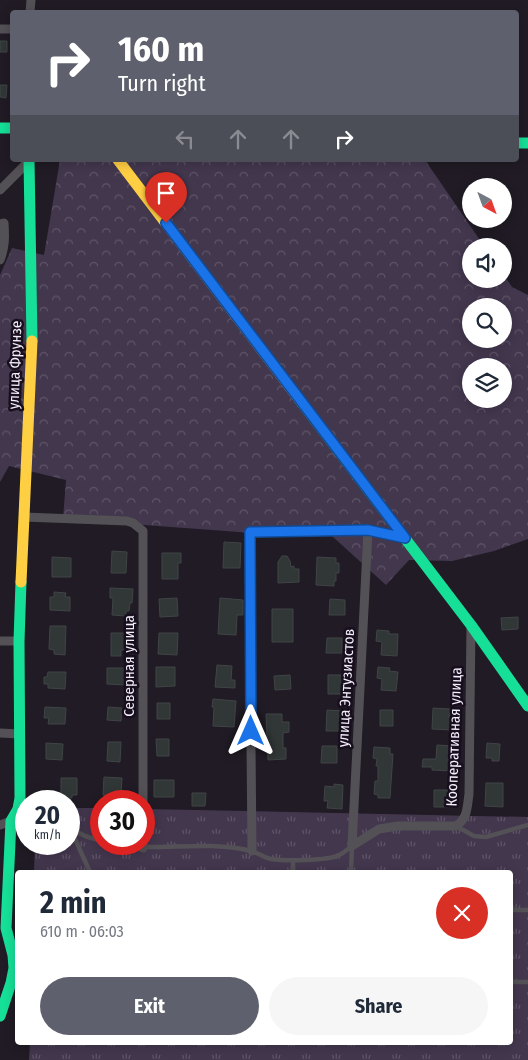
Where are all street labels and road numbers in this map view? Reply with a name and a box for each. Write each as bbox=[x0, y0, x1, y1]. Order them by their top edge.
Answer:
street label: улица Фрунзе bbox=[4, 320, 26, 410]
street label: Северная улица bbox=[120, 615, 138, 717]
street label: улица Энтузиастов bbox=[334, 628, 358, 748]
street label: Кооперативная улица bbox=[443, 667, 465, 807]

